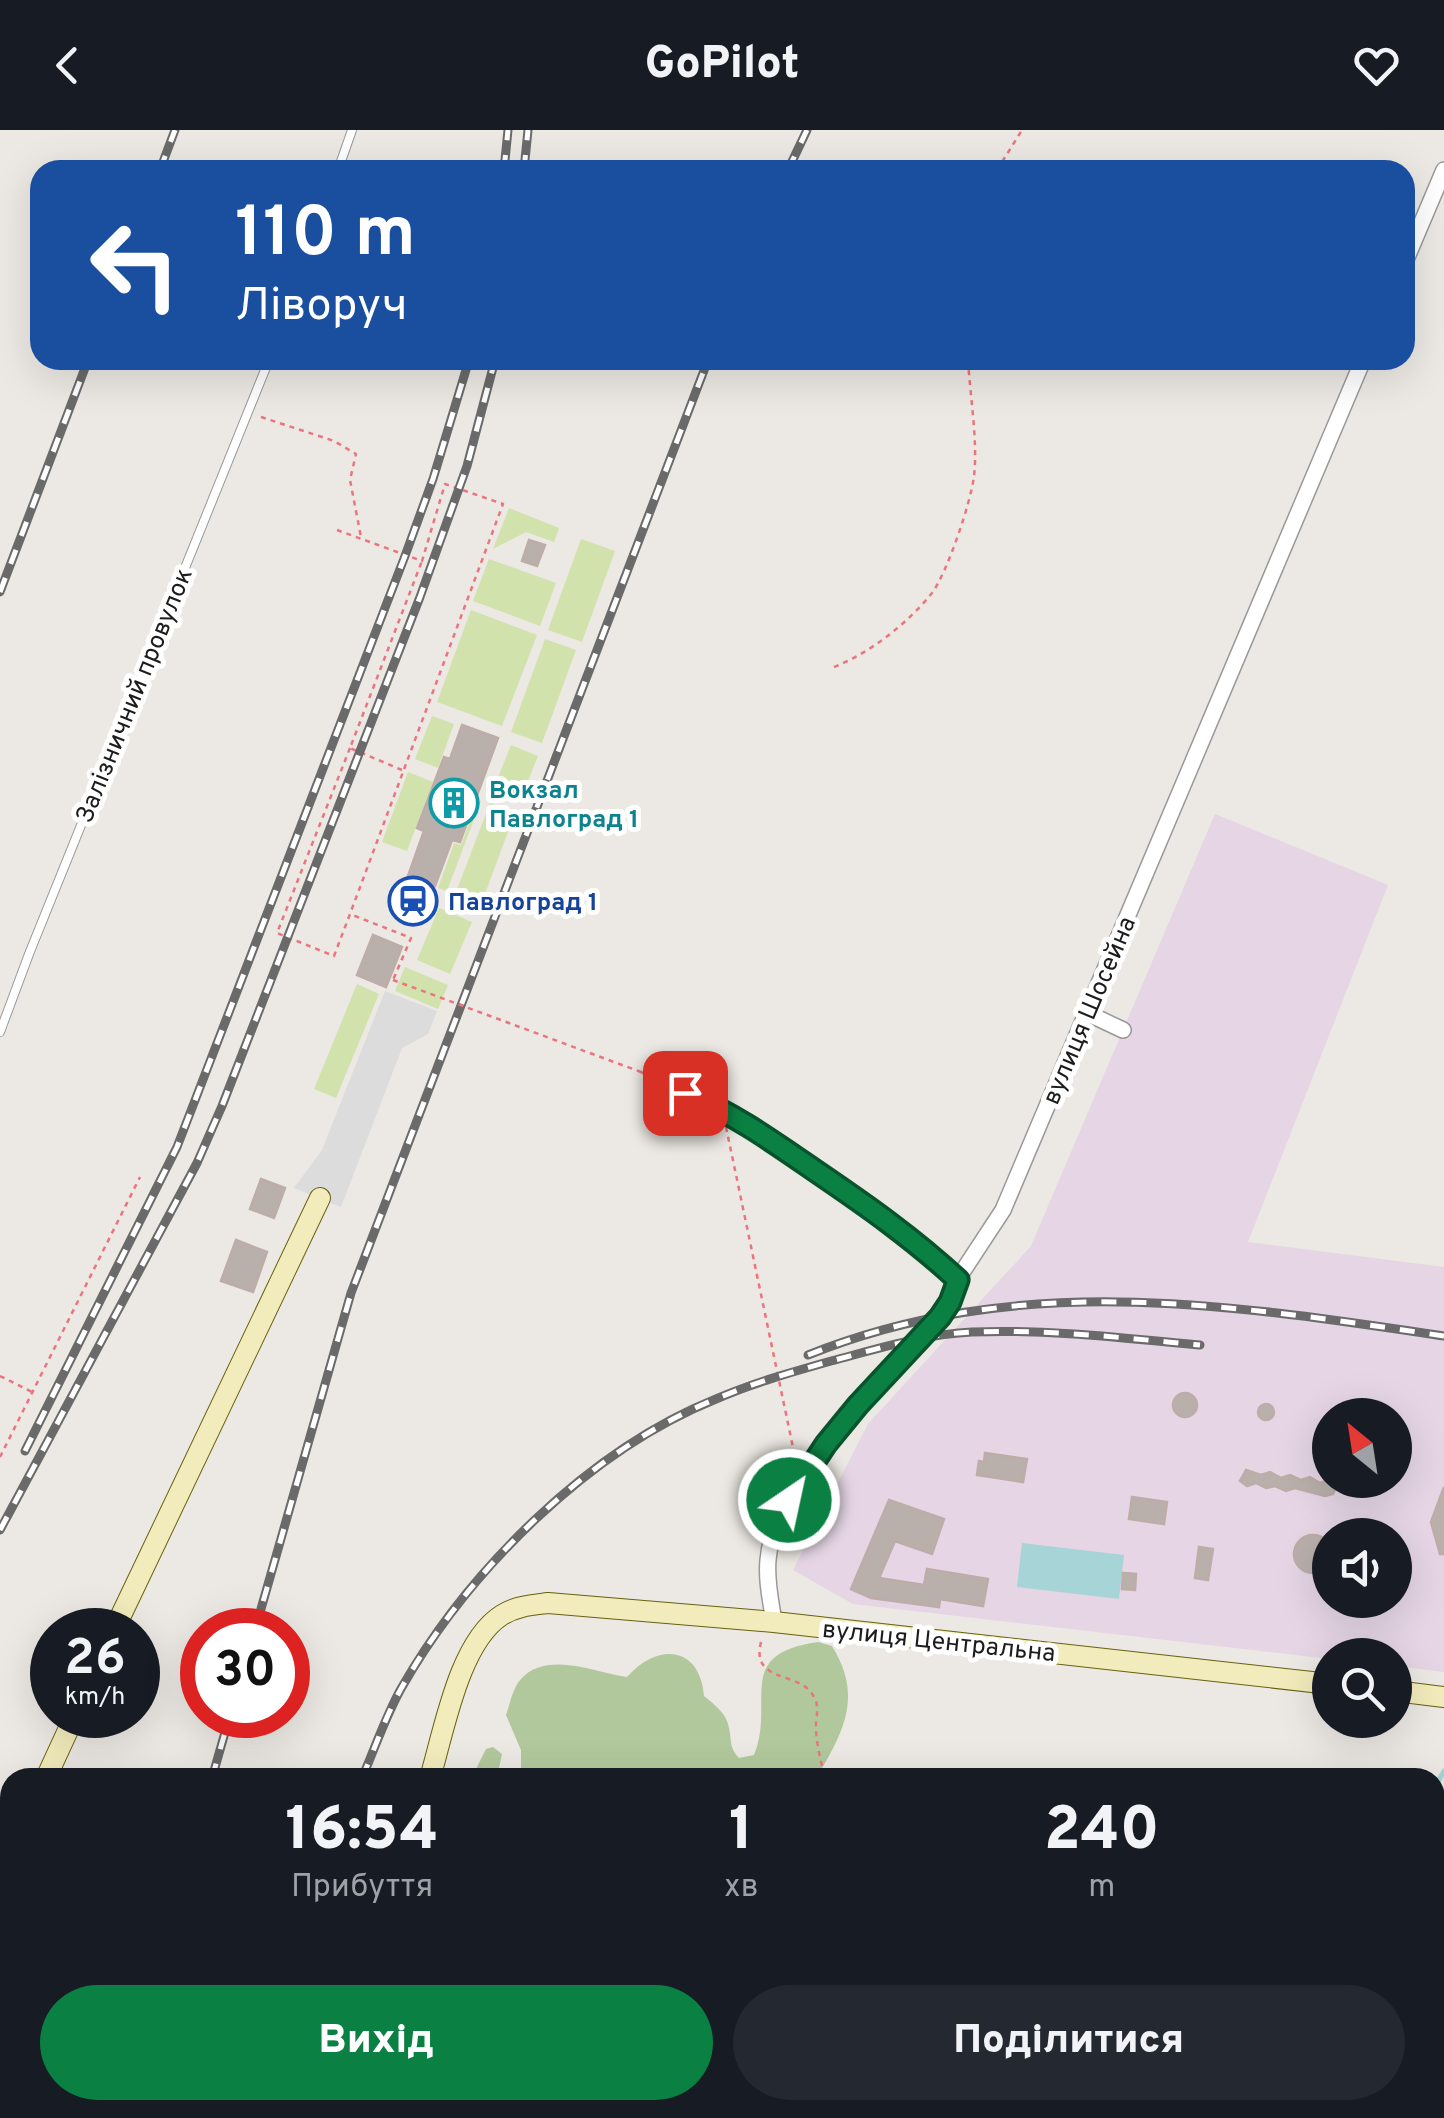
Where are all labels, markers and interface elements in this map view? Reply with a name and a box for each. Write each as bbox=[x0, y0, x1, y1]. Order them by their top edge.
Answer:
text: GoPilot bbox=[645, 37, 799, 94]
icon: back bbox=[40, 38, 95, 93]
icon: heart bbox=[1349, 38, 1404, 93]
text: 110 m bbox=[235, 192, 416, 281]
icon: left bbox=[70, 200, 200, 330]
text: Ліворуч bbox=[235, 279, 408, 336]
street label: Залізничний провулок bbox=[70, 564, 202, 828]
place label: Вокзал Павлоград 1 bbox=[489, 776, 639, 837]
building icon: Вокзал Павлоград 1 bbox=[428, 777, 480, 829]
station icon: Павлоград 1 bbox=[387, 875, 439, 927]
place label: Павлоград 1 bbox=[448, 888, 598, 920]
street label: вулиця Шосейна bbox=[1037, 912, 1145, 1110]
pin bbox=[643, 1051, 728, 1136]
icon: arrive bbox=[658, 1066, 713, 1121]
north arrow bbox=[1312, 1398, 1412, 1498]
map controls bbox=[1312, 1398, 1412, 1738]
position arrow bbox=[737, 1448, 841, 1552]
button: sound bbox=[1312, 1518, 1412, 1618]
speed limit sign: 30 bbox=[180, 1608, 310, 1738]
street label: вулиця Центральна bbox=[820, 1615, 1057, 1671]
text: 26 bbox=[64, 1629, 126, 1692]
button: search bbox=[1312, 1638, 1412, 1738]
text: km/h bbox=[65, 1682, 125, 1714]
text: 16:54 bbox=[285, 1795, 439, 1871]
text: 1 bbox=[729, 1795, 754, 1871]
text: 240 bbox=[1044, 1795, 1160, 1871]
text: Прибуття bbox=[291, 1868, 433, 1908]
text: хв bbox=[724, 1868, 759, 1908]
text: m bbox=[1088, 1868, 1115, 1908]
button: Вихід bbox=[40, 1985, 713, 2100]
button: Поділитися bbox=[733, 1985, 1405, 2100]

